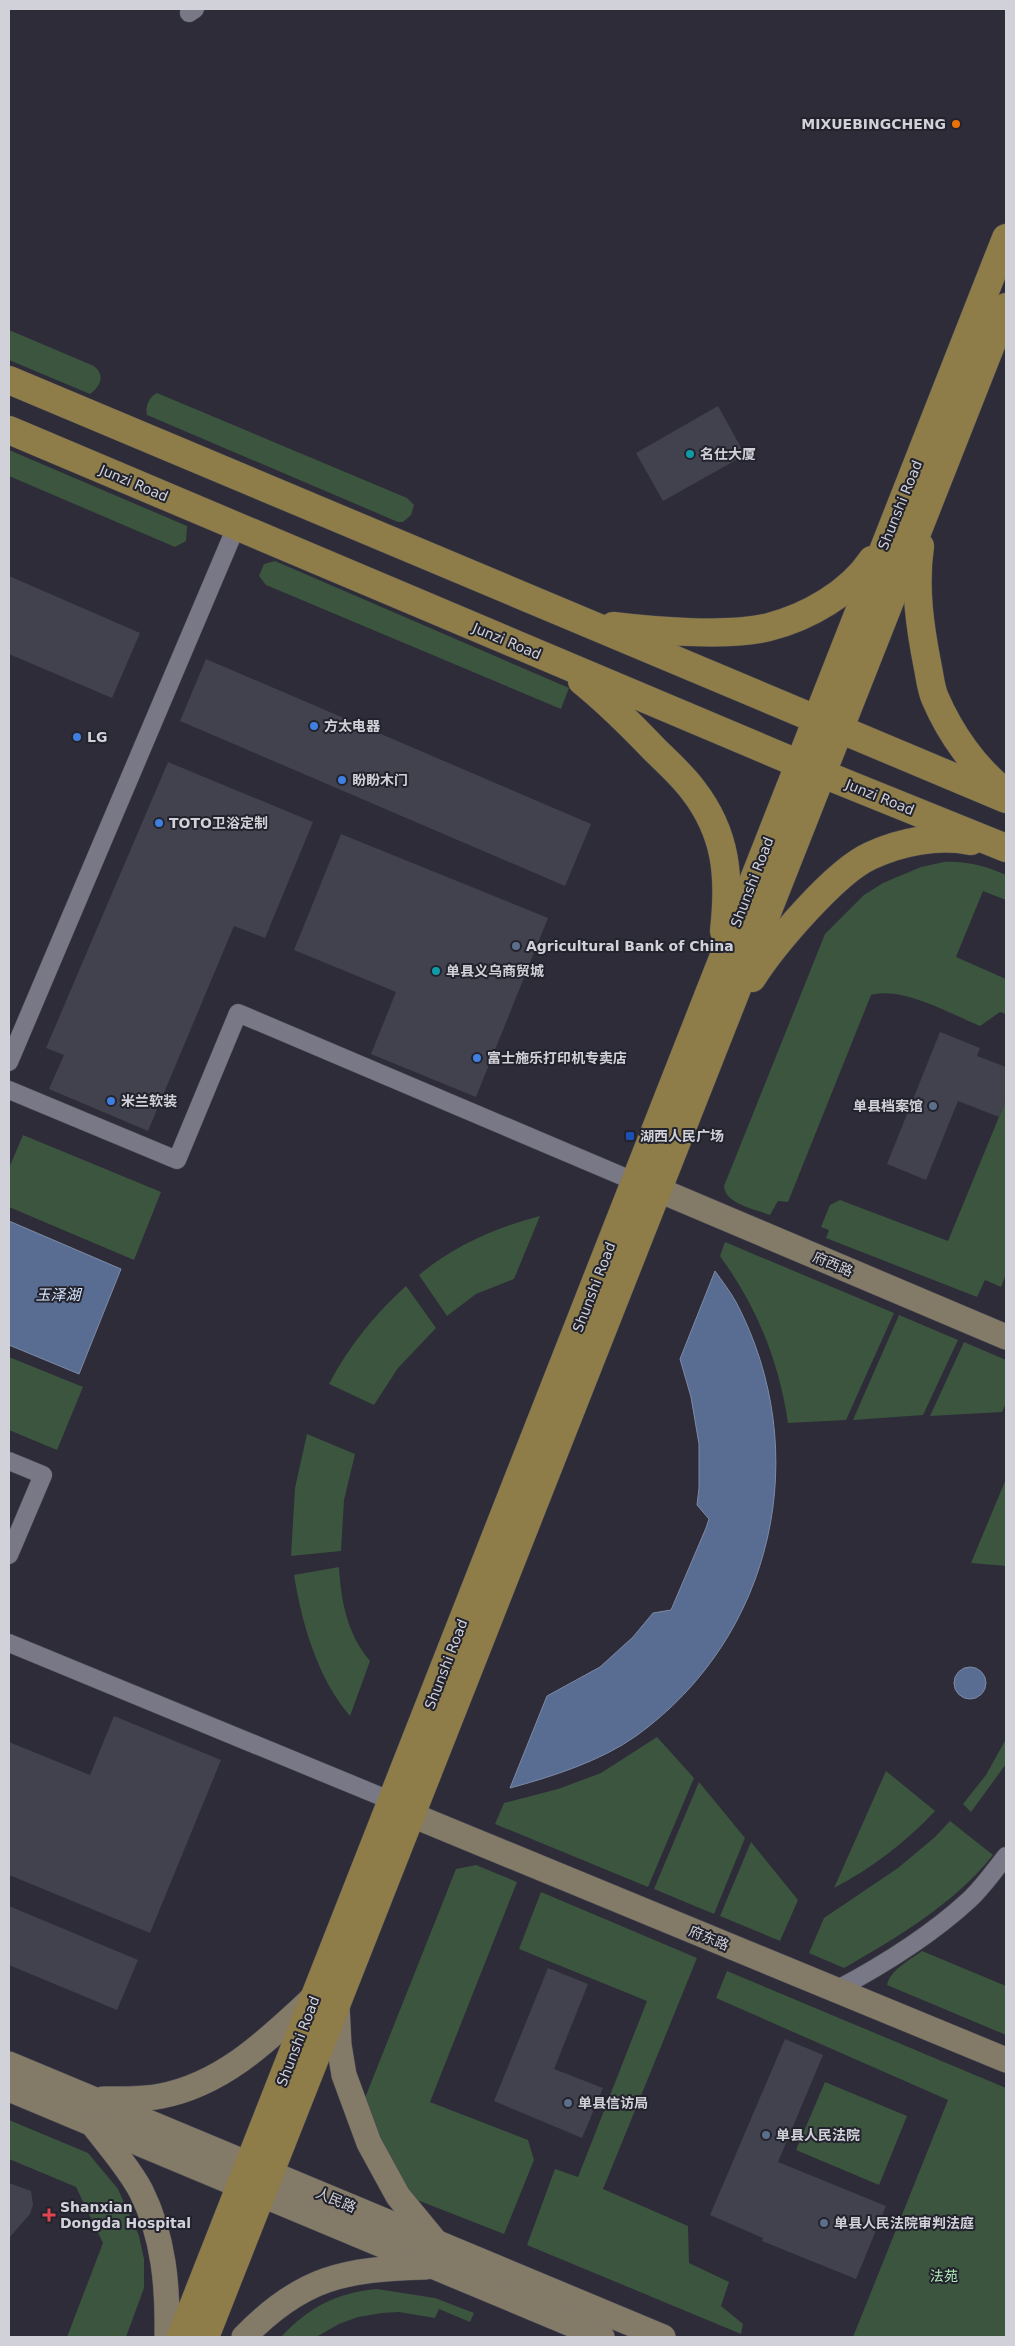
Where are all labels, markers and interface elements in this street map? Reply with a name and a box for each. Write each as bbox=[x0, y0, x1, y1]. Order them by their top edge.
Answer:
place label: MIXUEBINGCHENG bbox=[801, 116, 946, 132]
marker: MIXUEBINGCHENG bbox=[950, 118, 962, 130]
place label: 名仕大厦 bbox=[700, 446, 756, 462]
marker: 名仕大厦 bbox=[684, 448, 696, 460]
street label: Shunshi Road bbox=[875, 458, 925, 552]
street label: Junzi Road bbox=[96, 461, 171, 505]
street label: Junzi Road bbox=[469, 619, 544, 663]
place label: 方太电器 bbox=[324, 718, 381, 734]
marker: 方太电器 bbox=[308, 720, 320, 732]
place label: LG bbox=[87, 729, 107, 745]
marker: LG bbox=[71, 731, 83, 743]
place label: 盼盼木门 bbox=[352, 772, 408, 788]
marker: 盼盼木门 bbox=[336, 774, 348, 786]
street label: Junzi Road bbox=[842, 776, 917, 818]
place label: TOTO卫浴定制 bbox=[169, 815, 268, 831]
marker: TOTO卫浴定制 bbox=[153, 817, 165, 829]
street label: Shunshi Road bbox=[727, 835, 777, 929]
place label: Agricultural Bank of China bbox=[526, 938, 734, 954]
marker: Agricultural Bank of China bbox=[510, 940, 522, 952]
place label: 单县义乌商贸城 bbox=[446, 963, 544, 979]
marker: 单县义乌商贸城 bbox=[430, 965, 442, 977]
place label: 富士施乐打印机专卖店 bbox=[487, 1050, 627, 1066]
marker: 富士施乐打印机专卖店 bbox=[471, 1052, 483, 1064]
place label: 米兰软装 bbox=[121, 1093, 177, 1109]
marker: 米兰软装 bbox=[105, 1095, 117, 1107]
place label: 单县档案馆 bbox=[853, 1098, 923, 1114]
marker: 单县档案馆 bbox=[927, 1100, 939, 1112]
place label: 湖西人民广场 bbox=[640, 1128, 724, 1144]
marker: 湖西人民广场 bbox=[624, 1130, 636, 1142]
street label: Shunshi Road bbox=[569, 1240, 619, 1334]
street label: 府西路 bbox=[811, 1248, 855, 1280]
water label: 玉泽湖 bbox=[35, 1286, 82, 1304]
street label: Shunshi Road bbox=[421, 1617, 471, 1711]
street label: 府东路 bbox=[687, 1923, 731, 1953]
street label: Shunshi Road bbox=[273, 1994, 323, 2088]
place label: 单县信访局 bbox=[578, 2095, 648, 2111]
marker: 单县信访局 bbox=[562, 2097, 574, 2109]
place label: 单县人民法院 bbox=[776, 2127, 860, 2143]
marker: 单县人民法院 bbox=[760, 2129, 772, 2141]
street label: 人民路 bbox=[314, 2184, 358, 2216]
place label: Shanxian Dongda Hospital bbox=[60, 2199, 191, 2231]
marker: Shanxian Dongda Hospital bbox=[42, 2208, 56, 2222]
place label: 单县人民法院审判法庭 bbox=[834, 2215, 974, 2231]
marker: 单县人民法院审判法庭 bbox=[818, 2217, 830, 2229]
park label: 法苑 bbox=[930, 2268, 958, 2284]

